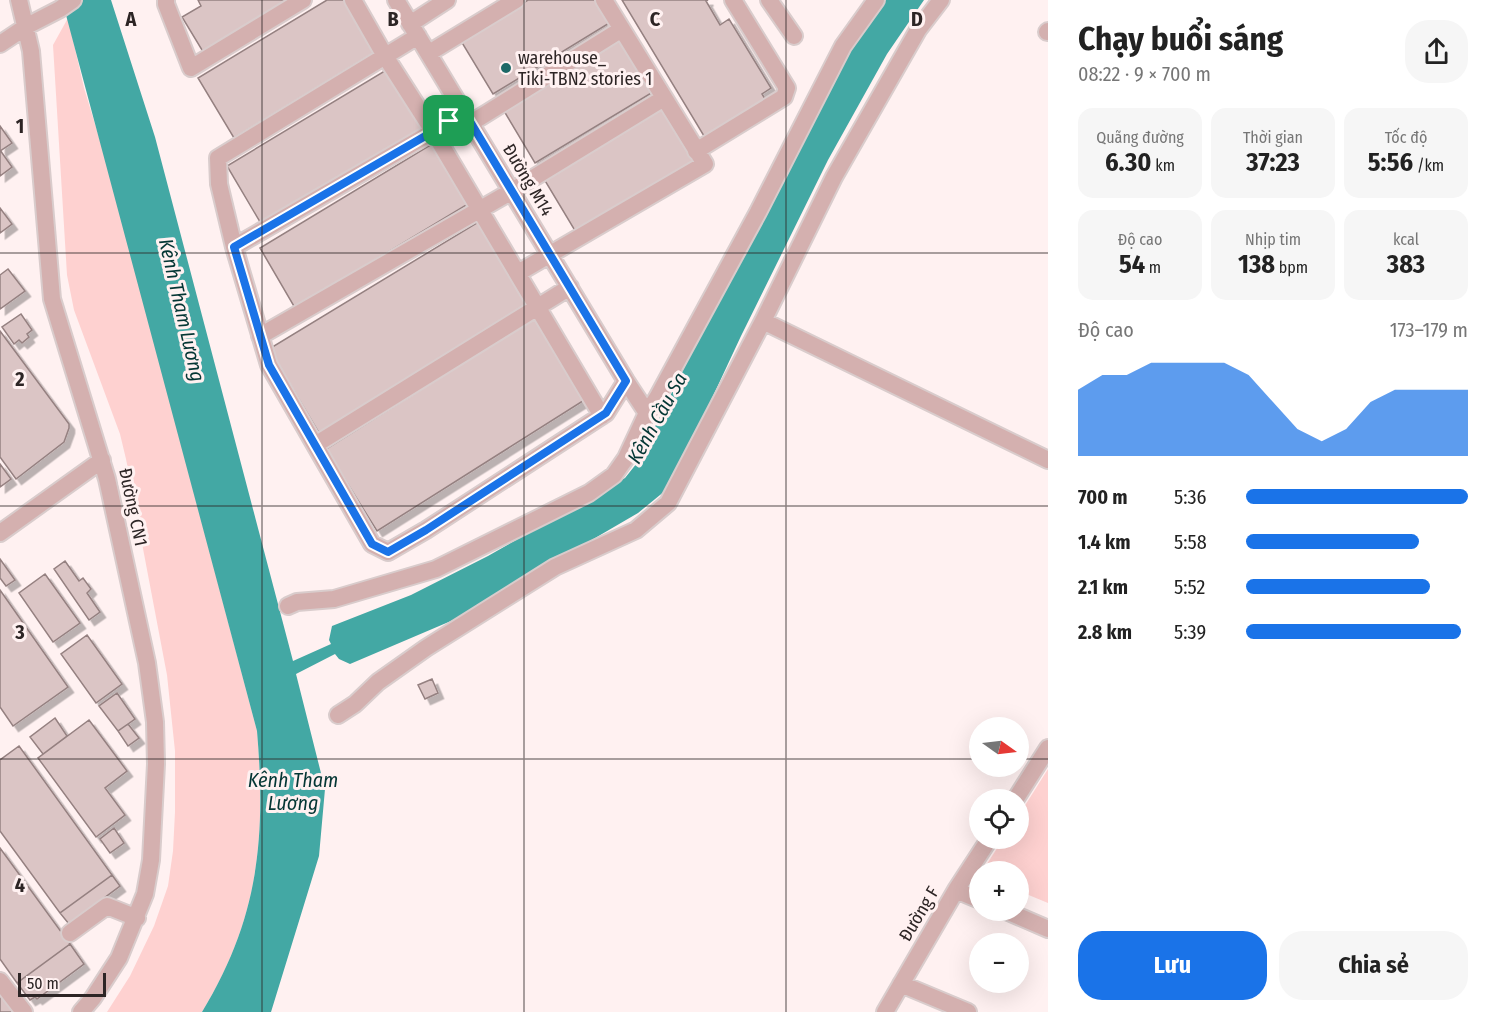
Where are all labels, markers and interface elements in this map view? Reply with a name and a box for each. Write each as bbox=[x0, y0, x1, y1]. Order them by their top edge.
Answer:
text: A bbox=[125, 7, 138, 31]
text: B bbox=[387, 7, 399, 31]
text: C bbox=[650, 7, 661, 31]
text: D bbox=[911, 7, 923, 31]
text: Chạy buổi sáng bbox=[1078, 19, 1283, 59]
button: share bbox=[1405, 20, 1468, 83]
place label: warehouse_ Tiki-TBN2 stories 1 bbox=[518, 47, 652, 90]
marker: warehouse_ Tiki-TBN2 stories 1 bbox=[499, 61, 513, 75]
text: 08:22 · 9 × 700 m bbox=[1078, 62, 1211, 86]
pin bbox=[423, 95, 474, 146]
icon: arrive bbox=[432, 104, 465, 137]
text: 1 bbox=[16, 114, 24, 138]
text: Quãng đường bbox=[1096, 128, 1184, 147]
text: Thời gian bbox=[1243, 128, 1303, 147]
text: Tốc độ bbox=[1385, 128, 1427, 147]
street label: Đường M14 bbox=[498, 140, 558, 220]
text: 6.30 bbox=[1105, 147, 1151, 178]
text: 37:23 bbox=[1246, 147, 1300, 178]
text: 5:56 bbox=[1368, 147, 1413, 178]
text: km bbox=[1151, 156, 1175, 175]
text: /km bbox=[1413, 156, 1444, 175]
text: Độ cao bbox=[1118, 230, 1162, 249]
text: Nhịp tim bbox=[1245, 230, 1301, 249]
text: kcal bbox=[1393, 230, 1419, 249]
water label: Kênh Tham Lương bbox=[154, 236, 210, 384]
text: 54 bbox=[1119, 249, 1145, 280]
text: 138 bbox=[1238, 249, 1275, 280]
text: 383 bbox=[1387, 249, 1425, 280]
text: m bbox=[1145, 258, 1161, 277]
text: bpm bbox=[1275, 258, 1308, 277]
text: Độ cao bbox=[1078, 318, 1134, 342]
text: 173–179 m bbox=[1390, 318, 1468, 342]
text: 2 bbox=[14, 367, 25, 391]
water label: Kênh Cầu Sa bbox=[622, 368, 692, 468]
street label: Đường CN1 bbox=[114, 466, 152, 548]
text: 700 m bbox=[1078, 485, 1128, 509]
text: 5:36 bbox=[1174, 485, 1207, 509]
text: 1.4 km bbox=[1078, 530, 1130, 554]
text: 5:58 bbox=[1174, 530, 1207, 554]
text: 2.1 km bbox=[1078, 575, 1128, 599]
text: 5:52 bbox=[1174, 575, 1205, 599]
text: 3 bbox=[14, 620, 25, 644]
text: 2.8 km bbox=[1078, 620, 1132, 644]
text: 5:39 bbox=[1174, 620, 1206, 644]
north arrow bbox=[969, 717, 1029, 777]
map controls bbox=[969, 717, 1029, 993]
water label: Kênh Tham Lương bbox=[248, 768, 338, 815]
button: locate bbox=[969, 789, 1029, 849]
button: + bbox=[969, 861, 1029, 921]
text: 4 bbox=[15, 873, 25, 897]
street label: Đường F bbox=[894, 882, 944, 945]
button: Lưu bbox=[1078, 931, 1267, 1000]
button: Chia sẻ bbox=[1279, 931, 1468, 1000]
button: − bbox=[969, 933, 1029, 993]
scale bar bbox=[18, 970, 106, 998]
text: 50 m bbox=[27, 974, 59, 993]

